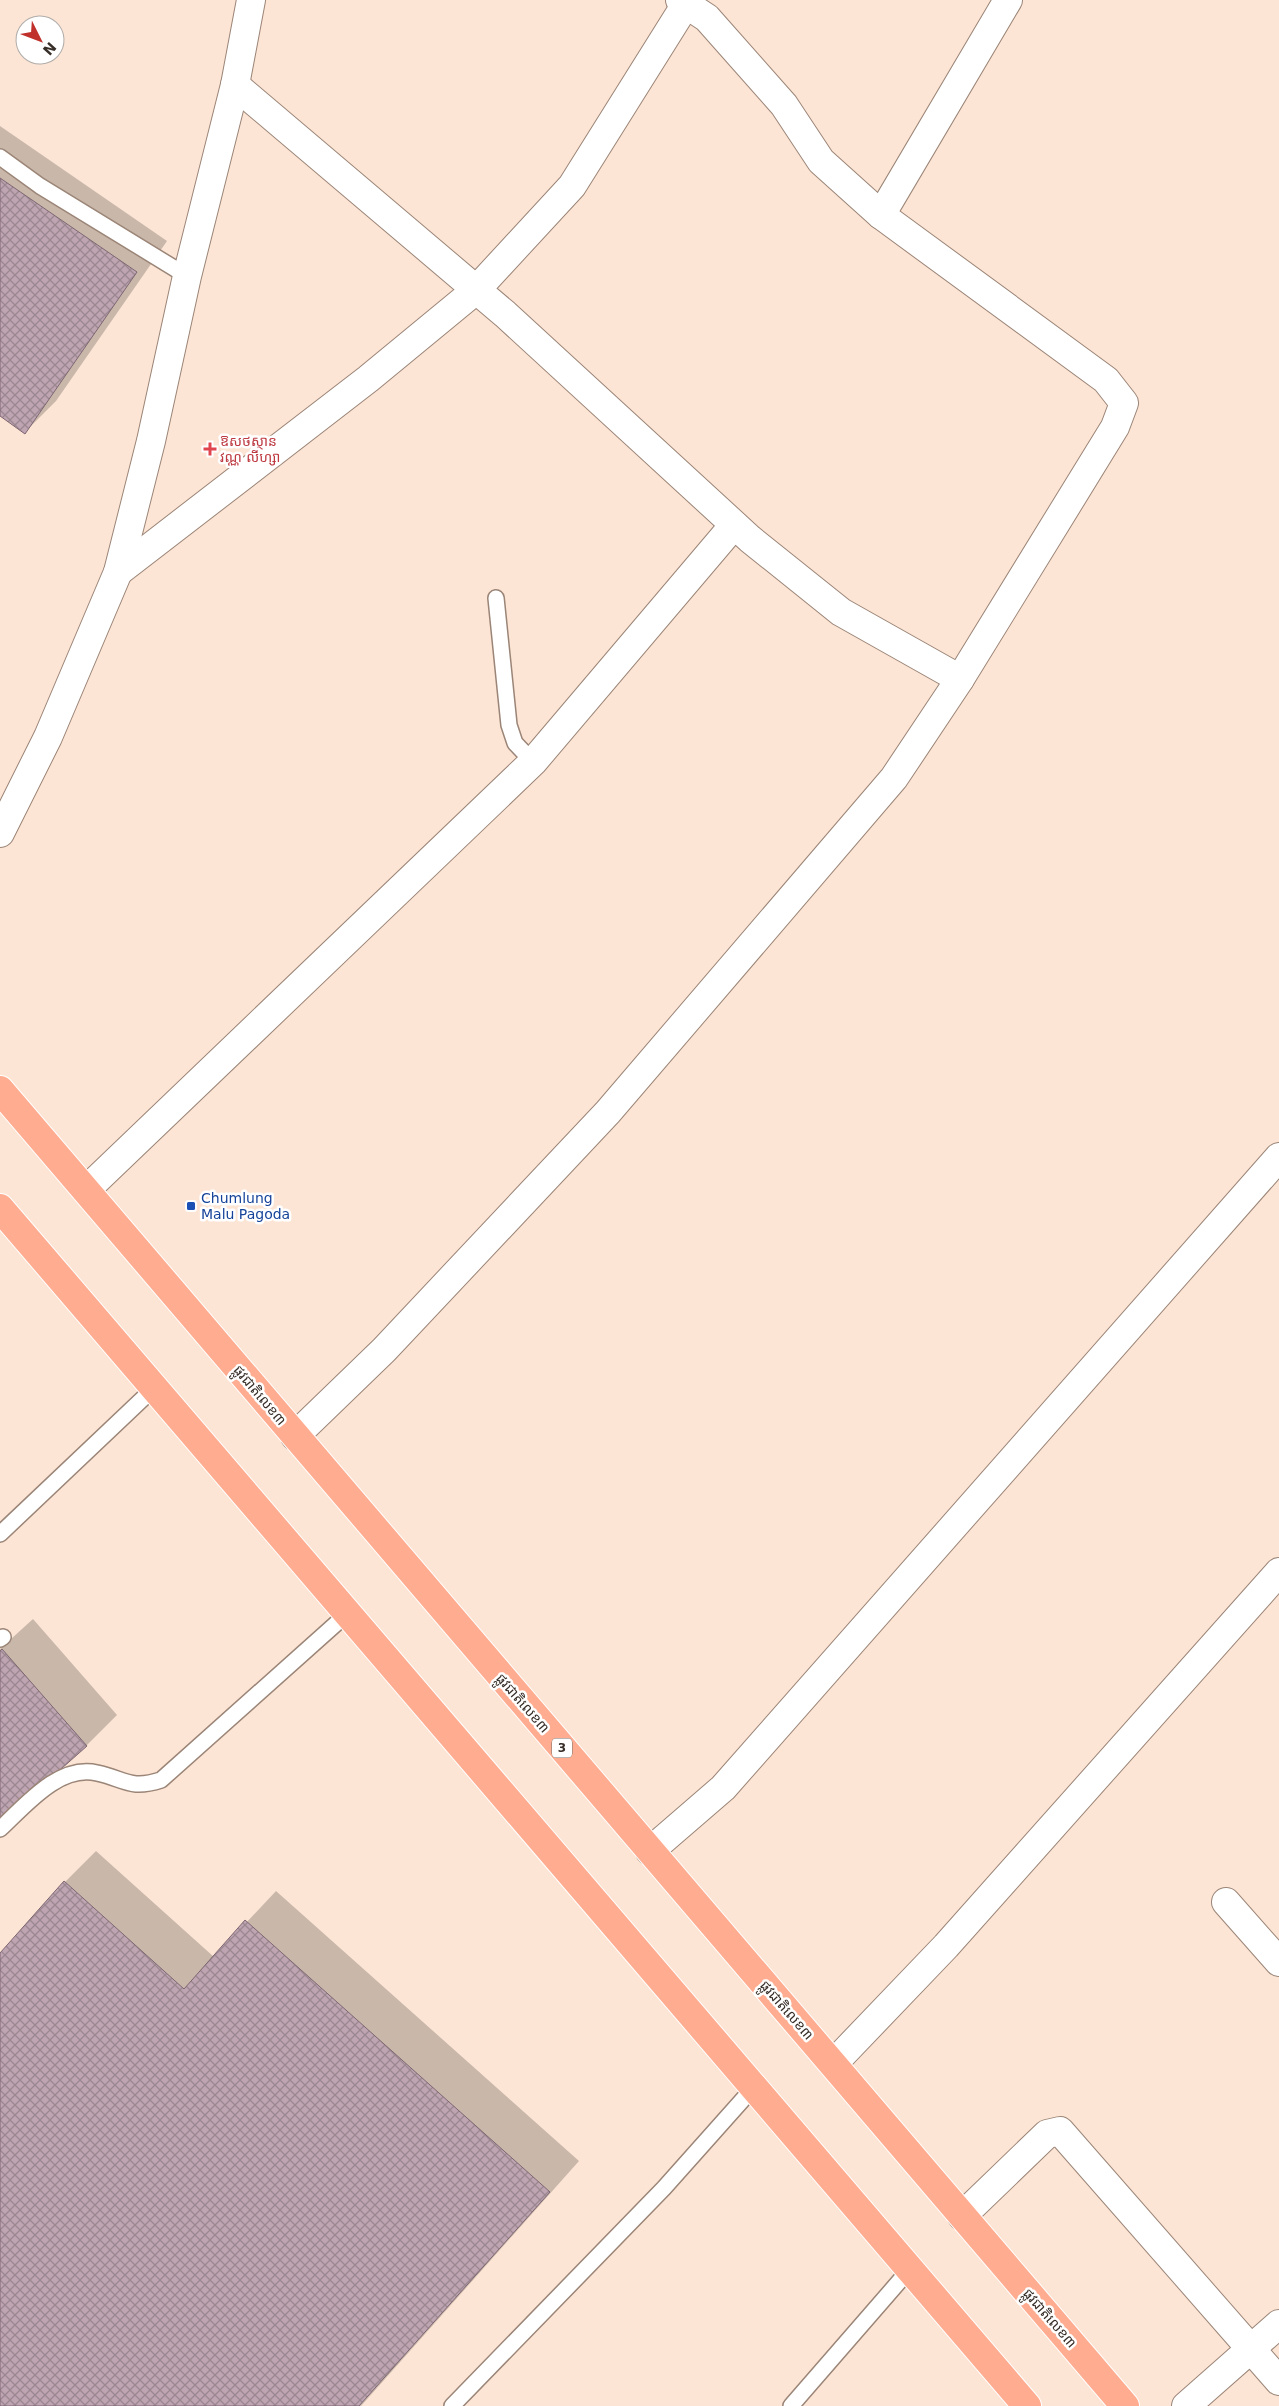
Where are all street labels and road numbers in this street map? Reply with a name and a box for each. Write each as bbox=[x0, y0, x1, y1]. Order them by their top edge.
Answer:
street label: ផ្លូវជាតិលេខ៣ bbox=[227, 1362, 290, 1431]
street label: ផ្លូវជាតិលេខ៣ bbox=[490, 1670, 553, 1739]
road number: 3 bbox=[552, 1739, 572, 1758]
street label: ផ្លូវជាតិលេខ៣ bbox=[754, 1977, 817, 2046]
street label: ផ្លូវជាតិលេខ៣ bbox=[1017, 2285, 1080, 2354]

